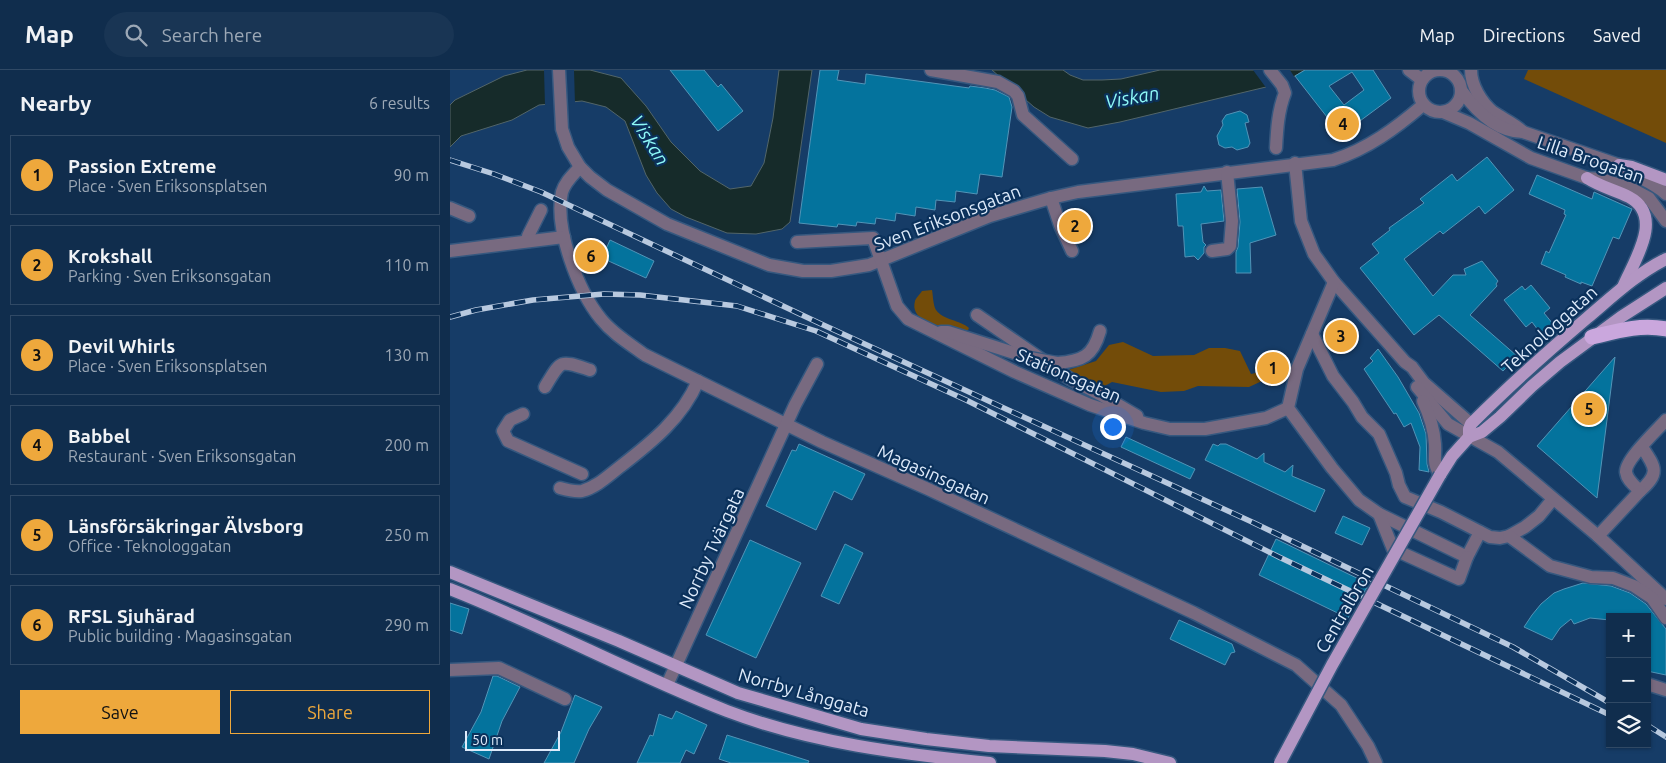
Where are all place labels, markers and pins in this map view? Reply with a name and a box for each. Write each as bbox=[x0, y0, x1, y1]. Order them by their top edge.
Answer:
pin: 4 bbox=[1327, 105, 1359, 143]
pin: 2 bbox=[1059, 207, 1091, 245]
pin: 6 bbox=[575, 237, 607, 275]
pin: 3 bbox=[1325, 317, 1357, 355]
pin: 1 bbox=[1257, 349, 1289, 387]
pin: 5 bbox=[1573, 390, 1605, 428]

